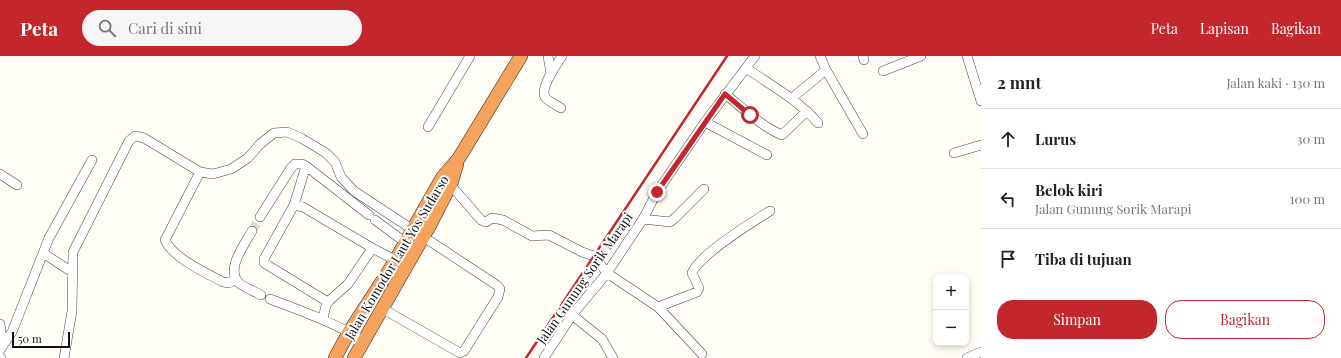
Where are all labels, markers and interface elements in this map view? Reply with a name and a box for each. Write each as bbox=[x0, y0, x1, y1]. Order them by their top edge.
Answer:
search box bbox=[82, 10, 362, 46]
text: Peta bbox=[20, 15, 58, 41]
icon: search bbox=[96, 17, 118, 39]
text: Cari di sini bbox=[128, 18, 202, 38]
text: Peta bbox=[1151, 19, 1178, 38]
text: Lapisan bbox=[1200, 19, 1249, 38]
text: Bagikan bbox=[1271, 19, 1321, 38]
text: 2 mnt bbox=[997, 71, 1042, 93]
text: Jalan kaki · 130 m bbox=[1226, 74, 1325, 91]
route start bbox=[741, 106, 759, 124]
icon: ahead bbox=[997, 128, 1019, 150]
text: Lurus bbox=[1035, 129, 1076, 149]
text: 30 m bbox=[1297, 130, 1325, 147]
street label: Jalan Komodor Laut Yos Sudarso bbox=[340, 172, 452, 343]
text: Belok kiri bbox=[1035, 180, 1103, 200]
route end bbox=[648, 183, 666, 201]
icon: left bbox=[997, 188, 1019, 210]
text: 100 m bbox=[1290, 190, 1325, 207]
text: Jalan Gunung Sorik Marapi bbox=[1035, 200, 1192, 217]
street label: Jalan Gunung Sorik Marapi bbox=[532, 209, 636, 348]
icon: arrive bbox=[997, 248, 1019, 270]
text: Tiba di tujuan bbox=[1035, 249, 1132, 269]
map controls bbox=[933, 274, 969, 346]
button: + bbox=[933, 274, 969, 310]
button: Simpan bbox=[997, 300, 1157, 339]
button: Bagikan bbox=[1165, 300, 1325, 339]
button: − bbox=[933, 310, 969, 346]
scale bar bbox=[12, 330, 70, 349]
text: 50 m bbox=[18, 331, 42, 346]

